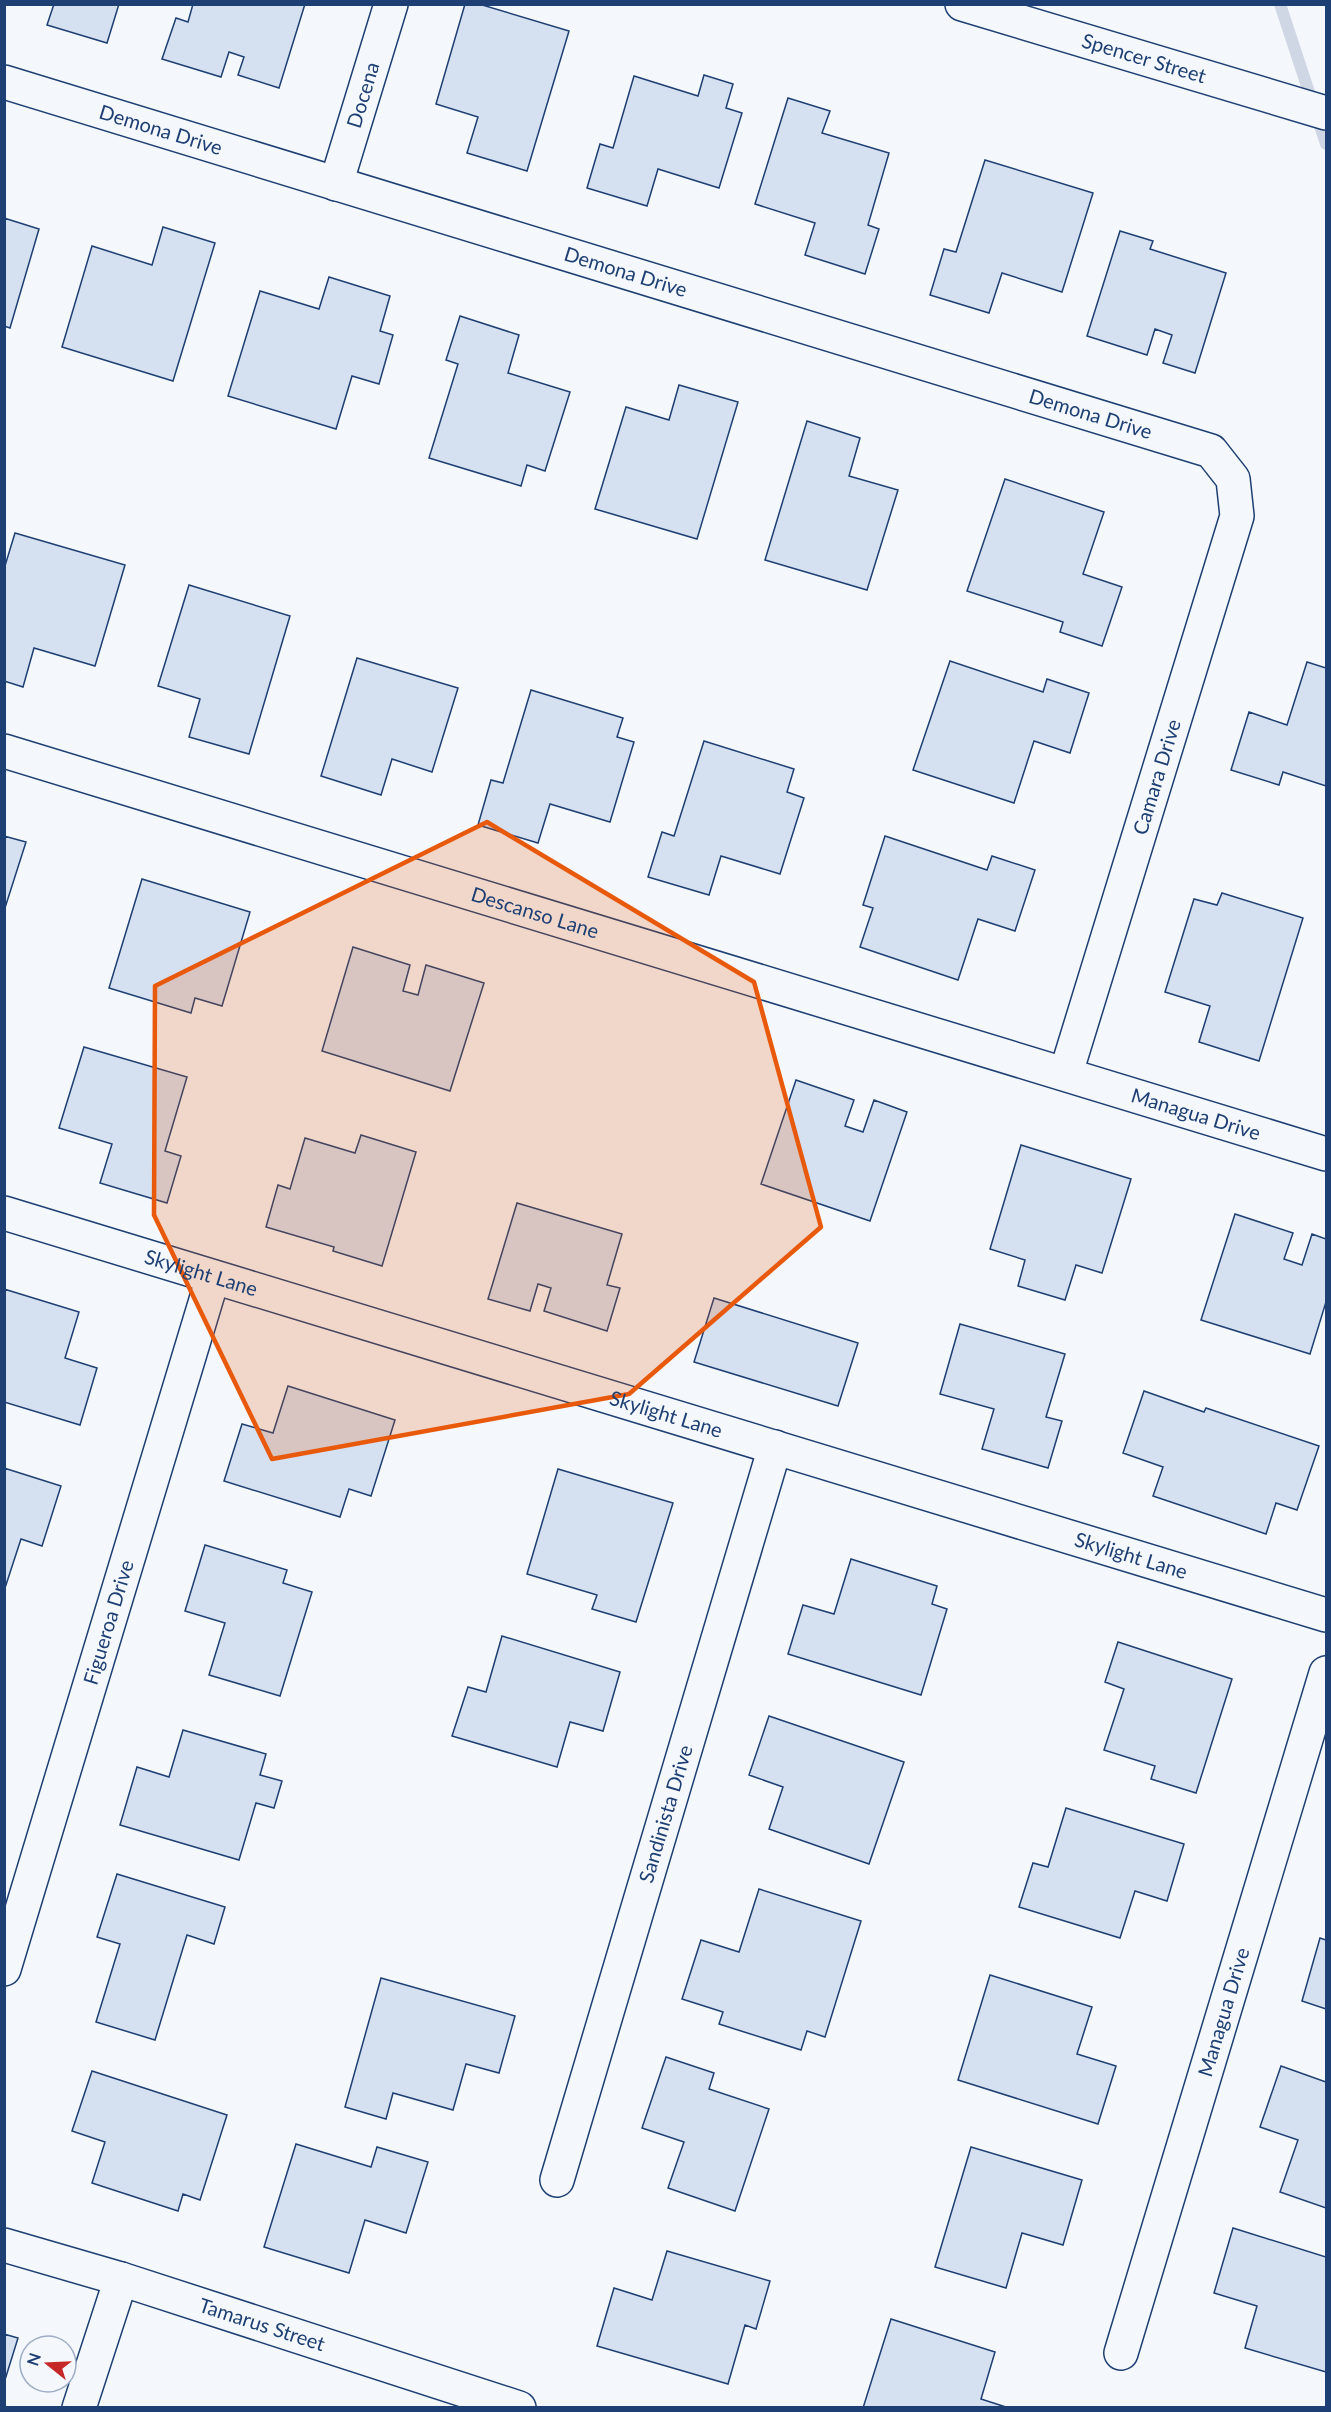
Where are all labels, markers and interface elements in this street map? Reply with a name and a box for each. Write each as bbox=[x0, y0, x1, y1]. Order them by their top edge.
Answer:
street label: Spencer Street bbox=[1079, 28, 1209, 87]
street label: Docena bbox=[341, 59, 384, 131]
street label: Demona Drive bbox=[97, 99, 226, 159]
street label: Demona Drive bbox=[561, 241, 690, 301]
street label: Demona Drive bbox=[1026, 383, 1155, 443]
street label: Camara Drive bbox=[1127, 716, 1185, 837]
street label: Descanso Lane bbox=[468, 881, 602, 943]
street label: Managua Drive bbox=[1129, 1082, 1264, 1144]
street label: Skylight Lane bbox=[142, 1244, 261, 1300]
street label: Skylight Lane bbox=[607, 1385, 726, 1442]
street label: Skylight Lane bbox=[1072, 1526, 1191, 1583]
street label: Figueroa Drive bbox=[78, 1557, 138, 1687]
street label: Sandinista Drive bbox=[633, 1742, 697, 1885]
street label: Managua Drive bbox=[1192, 1944, 1254, 2079]
street label: Tamarus Street bbox=[196, 2292, 328, 2355]
north arrow bbox=[18, 2334, 78, 2394]
text: N bbox=[22, 2350, 44, 2368]

